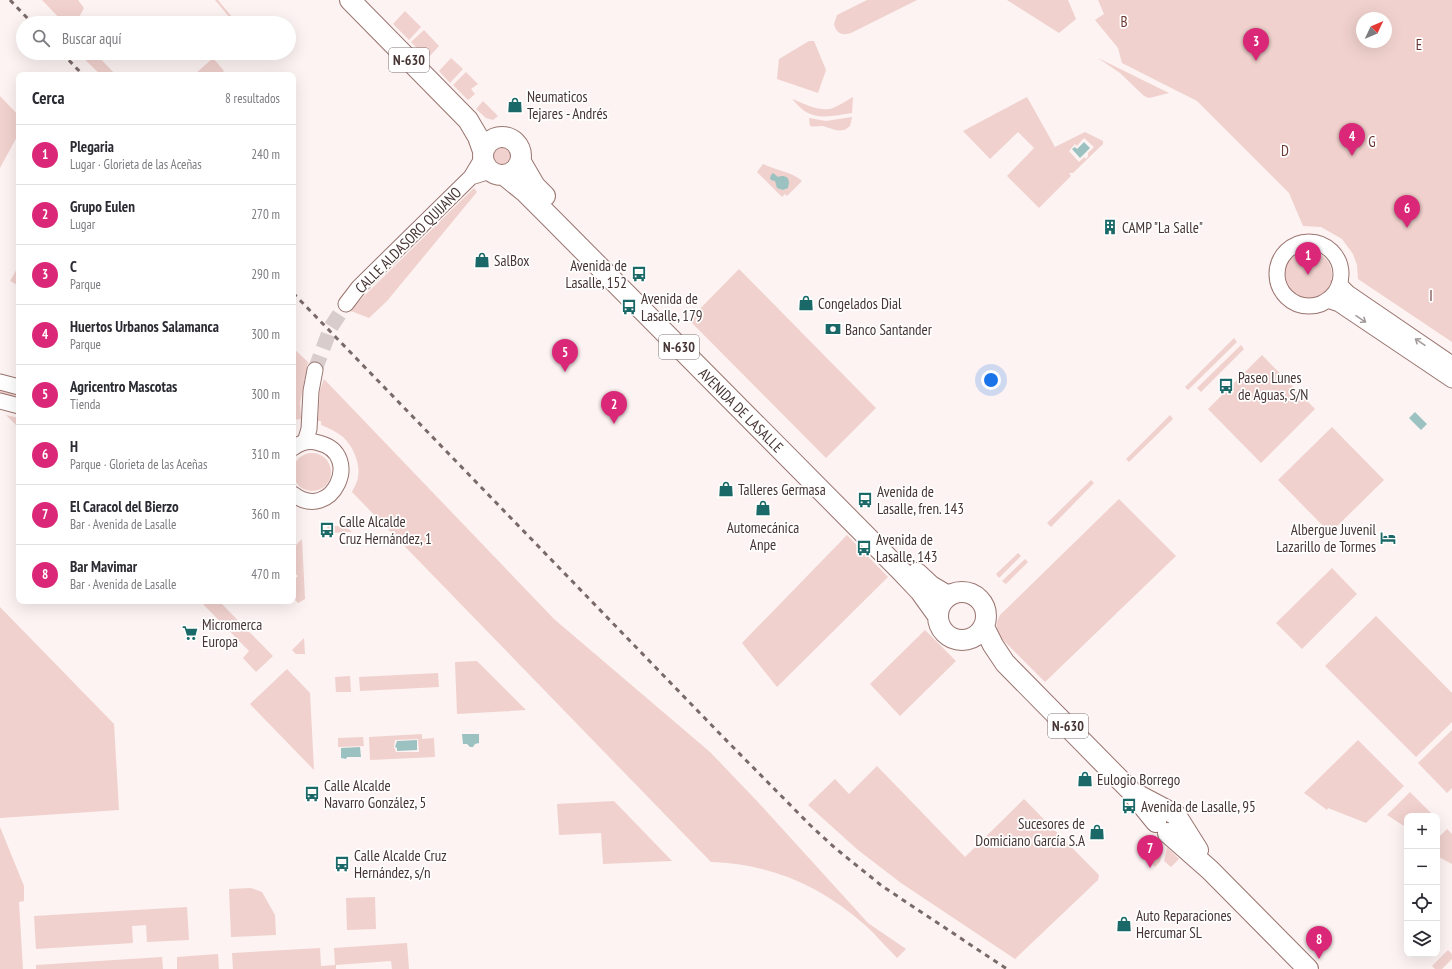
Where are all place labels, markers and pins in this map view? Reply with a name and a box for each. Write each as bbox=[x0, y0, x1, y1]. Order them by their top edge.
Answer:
pin: 3 bbox=[1243, 28, 1269, 61]
place label: Neumaticos Tejares - Andrés bbox=[527, 87, 608, 123]
shop icon: Neumaticos Tejares - Andrés bbox=[506, 96, 524, 114]
pin: 4 bbox=[1339, 123, 1365, 156]
pin: 6 bbox=[1394, 195, 1420, 228]
building icon: CAMP "La Salle" bbox=[1101, 218, 1119, 236]
place label: CAMP "La Salle" bbox=[1122, 218, 1203, 237]
pin: 1 bbox=[1295, 242, 1321, 275]
shop icon: SalBox bbox=[473, 251, 491, 269]
place label: SalBox bbox=[494, 251, 529, 270]
place label: Avenida de Lasalle, 152 bbox=[565, 256, 627, 292]
bus stop icon: Avenida de Lasalle, 152 bbox=[630, 265, 648, 283]
place label: Avenida de Lasalle, 179 bbox=[641, 289, 703, 325]
shop icon: Congelados Dial bbox=[797, 294, 815, 312]
place label: Congelados Dial bbox=[818, 294, 902, 313]
bus stop icon: Avenida de Lasalle, 179 bbox=[620, 298, 638, 316]
bank icon: Banco Santander bbox=[824, 320, 842, 338]
place label: Banco Santander bbox=[845, 320, 933, 339]
pin: 5 bbox=[552, 339, 578, 372]
place label: Paseo Lunes de Aguas, S/N bbox=[1238, 368, 1308, 404]
bus stop icon: Paseo Lunes de Aguas, S/N bbox=[1217, 377, 1235, 395]
pin: 2 bbox=[601, 391, 627, 424]
shop icon: Talleres Germasa bbox=[717, 480, 735, 498]
place label: Talleres Germasa bbox=[738, 480, 826, 499]
place label: Avenida de Lasalle, fren. 143 bbox=[877, 482, 964, 518]
bus stop icon: Avenida de Lasalle, fren. 143 bbox=[856, 491, 874, 509]
shop icon: Automecánica Anpe bbox=[754, 499, 772, 517]
place label: Calle Alcalde Cruz Hernández, 1 bbox=[339, 512, 432, 548]
place label: Automecánica Anpe bbox=[727, 518, 799, 554]
place label: Albergue Juvenil Lazarillo de Tormes bbox=[1276, 520, 1377, 556]
bus stop icon: Calle Alcalde Cruz Hernández, 1 bbox=[318, 521, 336, 539]
hotel icon: Albergue Juvenil Lazarillo de Tormes bbox=[1379, 529, 1397, 547]
place label: Avenida de Lasalle, 143 bbox=[876, 530, 938, 566]
bus stop icon: Avenida de Lasalle, 143 bbox=[855, 539, 873, 557]
place label: Micromerca Europa bbox=[202, 615, 262, 651]
supermarket icon: Micromerca Europa bbox=[181, 624, 199, 642]
shop icon: Eulogio Borrego bbox=[1076, 770, 1094, 788]
place label: Eulogio Borrego bbox=[1097, 770, 1180, 789]
place label: Calle Alcalde Navarro González, 5 bbox=[324, 776, 426, 812]
bus stop icon: Calle Alcalde Navarro González, 5 bbox=[303, 785, 321, 803]
bus stop icon: Avenida de Lasalle, 95 bbox=[1120, 797, 1138, 815]
place label: Avenida de Lasalle, 95 bbox=[1141, 797, 1256, 816]
place label: Sucesores de Domiciano García S.A bbox=[975, 814, 1086, 850]
shop icon: Sucesores de Domiciano García S.A bbox=[1088, 823, 1106, 841]
pin: 7 bbox=[1137, 835, 1163, 868]
place label: Calle Alcalde Cruz Hernández, s/n bbox=[354, 846, 447, 882]
bus stop icon: Calle Alcalde Cruz Hernández, s/n bbox=[333, 855, 351, 873]
place label: Auto Reparaciones Hercumar SL bbox=[1136, 906, 1232, 942]
shop icon: Auto Reparaciones Hercumar SL bbox=[1115, 915, 1133, 933]
pin: 8 bbox=[1306, 926, 1332, 959]

